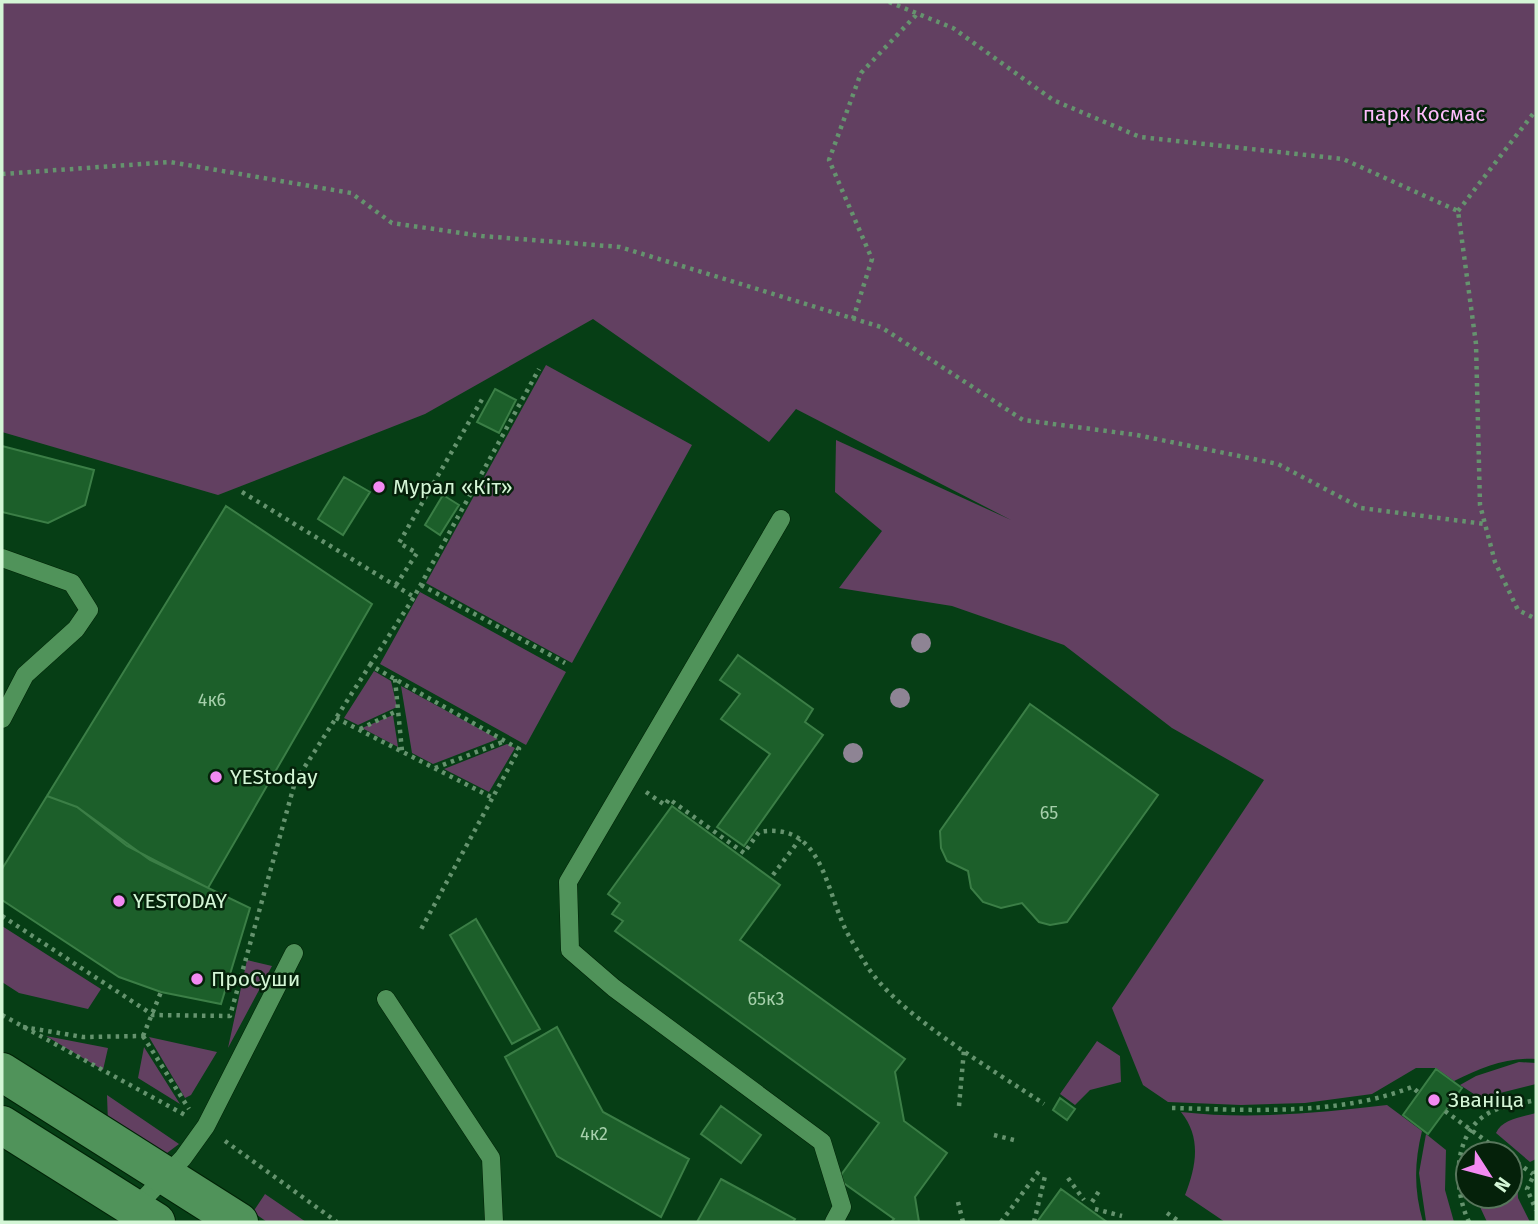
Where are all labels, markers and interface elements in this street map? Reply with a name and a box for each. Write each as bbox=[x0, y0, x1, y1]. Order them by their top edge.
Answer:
park label: парк Космас bbox=[1363, 101, 1485, 127]
place label: Мурал «Кіт» bbox=[393, 474, 513, 500]
marker: Мурал «Кіт» bbox=[371, 479, 387, 495]
house number: 4к6 bbox=[198, 689, 226, 711]
place label: YEStoday bbox=[230, 764, 318, 790]
marker: YEStoday bbox=[208, 769, 224, 785]
house number: 65 bbox=[1040, 802, 1058, 824]
place label: YESTODAY bbox=[133, 888, 228, 914]
marker: YESTODAY bbox=[111, 893, 127, 909]
place label: ПроСуши bbox=[211, 966, 300, 992]
marker: ПроСуши bbox=[189, 971, 205, 987]
house number: 65к3 bbox=[748, 988, 784, 1010]
place label: Званіца bbox=[1448, 1087, 1524, 1113]
marker: Званіца bbox=[1426, 1092, 1442, 1108]
house number: 4к2 bbox=[580, 1123, 608, 1145]
north arrow bbox=[1454, 1140, 1524, 1210]
text: N bbox=[1489, 1173, 1515, 1197]

